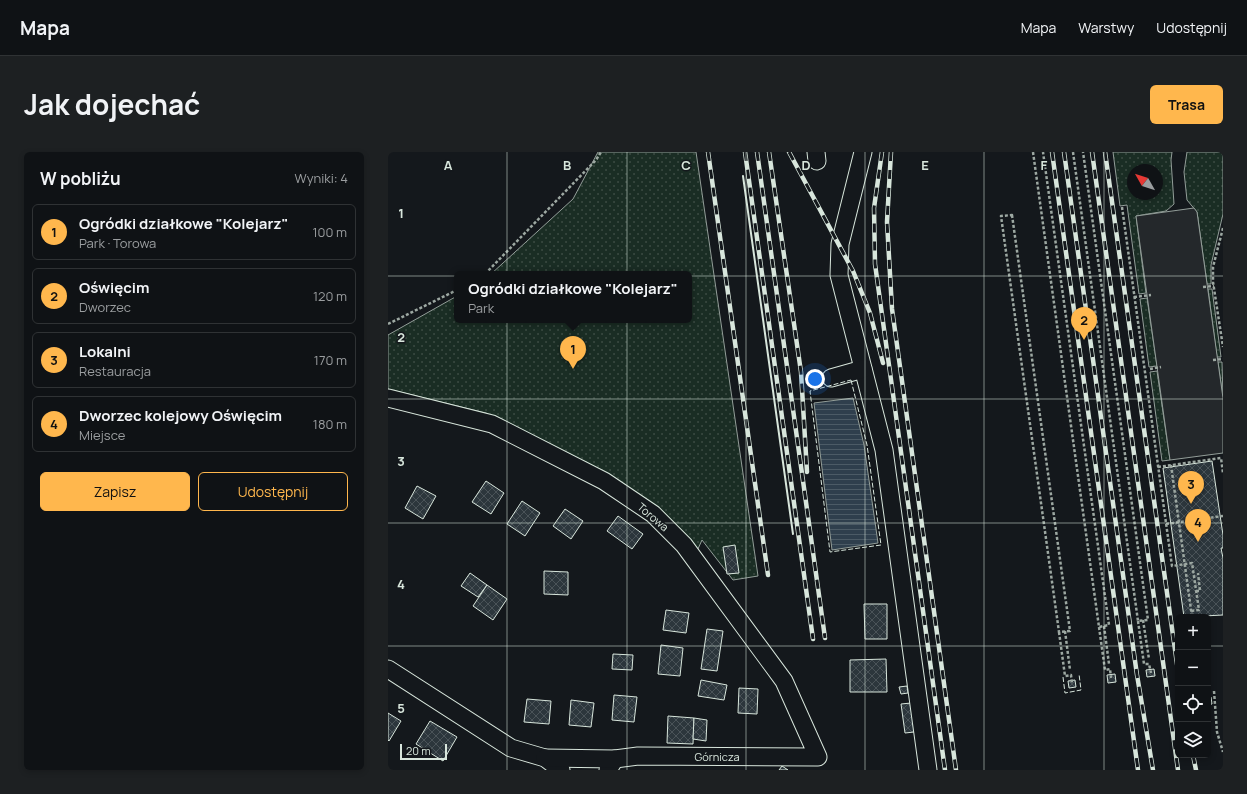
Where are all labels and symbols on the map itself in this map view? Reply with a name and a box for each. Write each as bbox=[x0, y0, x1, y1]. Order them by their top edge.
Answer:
text: A bbox=[444, 156, 453, 174]
text: B bbox=[563, 156, 571, 174]
text: C bbox=[681, 156, 691, 174]
text: D bbox=[801, 156, 811, 174]
text: E bbox=[921, 156, 929, 174]
text: F bbox=[1041, 156, 1048, 174]
north arrow bbox=[1127, 164, 1163, 200]
text: 1 bbox=[398, 204, 404, 222]
pin: 2 bbox=[1071, 307, 1097, 340]
text: 2 bbox=[397, 328, 405, 346]
pin: 1 bbox=[560, 336, 586, 369]
your location bbox=[805, 369, 825, 389]
text: 3 bbox=[397, 452, 405, 470]
pin: 3 bbox=[1178, 471, 1204, 504]
street label: Torowa bbox=[634, 499, 672, 534]
pin: 4 bbox=[1185, 509, 1211, 542]
text: 4 bbox=[397, 575, 405, 593]
text: 5 bbox=[397, 699, 405, 717]
scale bar bbox=[400, 742, 447, 761]
street label: Górnicza bbox=[694, 749, 740, 764]

